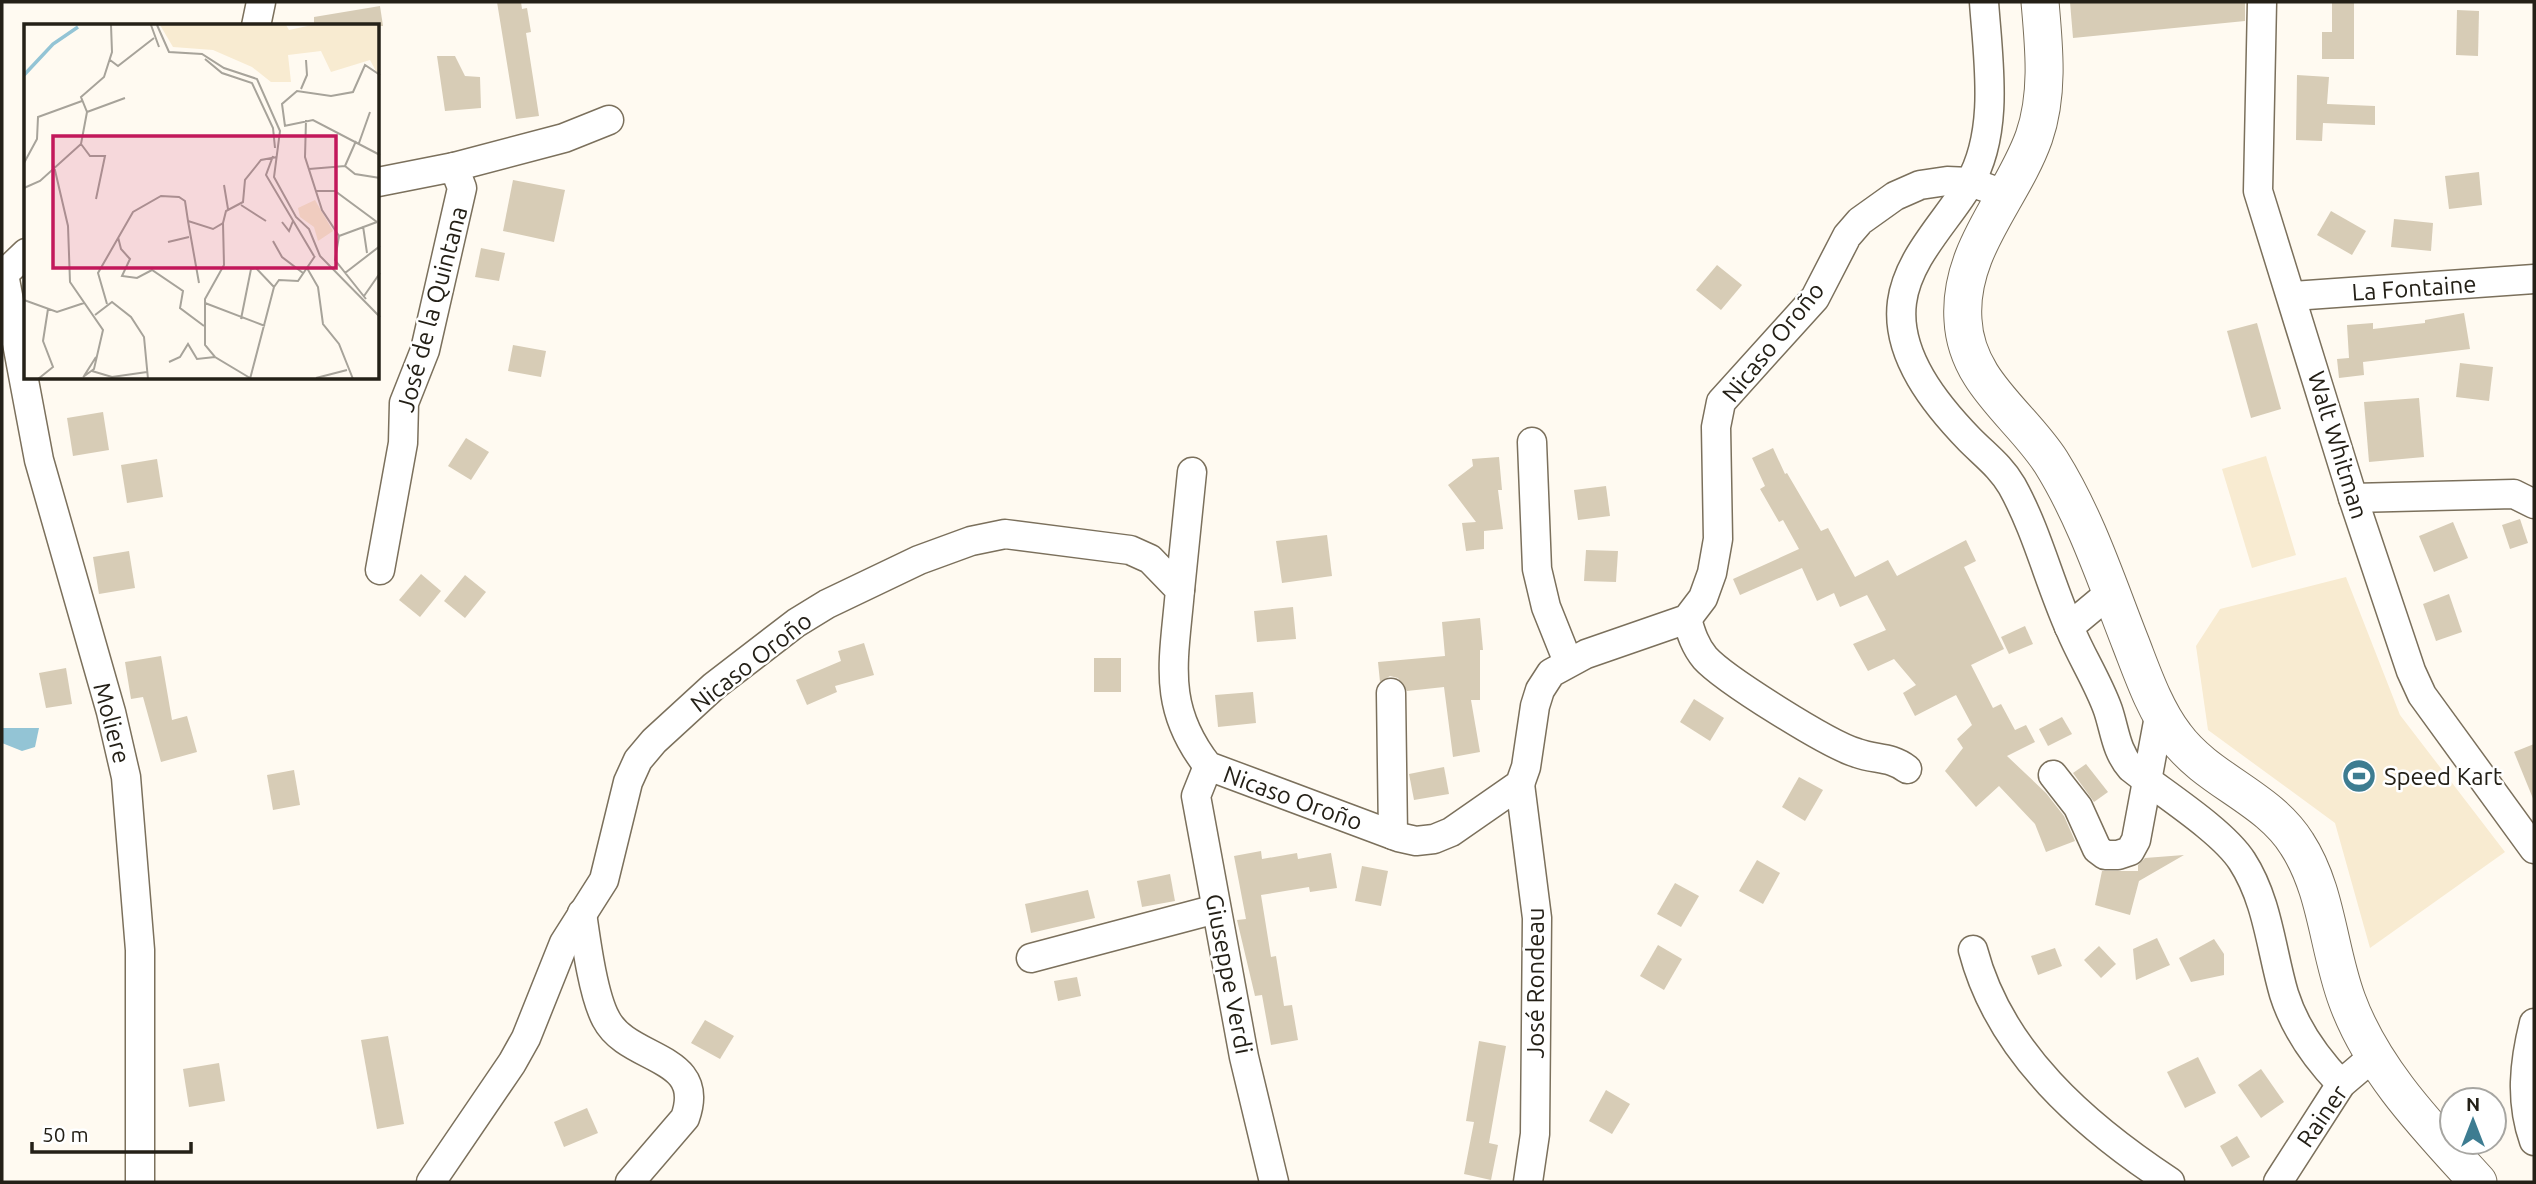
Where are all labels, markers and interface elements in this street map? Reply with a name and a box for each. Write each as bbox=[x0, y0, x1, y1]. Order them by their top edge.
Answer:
inset map bbox=[24, 24, 380, 380]
street label: José de la Quintana bbox=[392, 203, 472, 415]
street label: La Fontaine bbox=[2351, 270, 2477, 306]
street label: Nicaso Oroño bbox=[1717, 277, 1829, 407]
street label: Walt Whitman bbox=[2303, 368, 2373, 522]
street label: Nicaso Oroño bbox=[685, 606, 817, 718]
street label: Moliere bbox=[88, 680, 136, 766]
sports icon: Speed Kart bbox=[2340, 757, 2378, 795]
street label: Nicaso Oroño bbox=[1220, 760, 1366, 836]
place label: Speed Kart bbox=[2384, 763, 2503, 790]
street label: Giuseppe Verdi bbox=[1200, 892, 1258, 1056]
street label: José Rondeau bbox=[1522, 908, 1549, 1058]
street label: Rainer bbox=[2291, 1080, 2353, 1152]
north arrow bbox=[2438, 1086, 2508, 1156]
text: N bbox=[2466, 1093, 2480, 1115]
scale bar bbox=[32, 1110, 191, 1154]
text: 50 m bbox=[42, 1122, 89, 1146]

